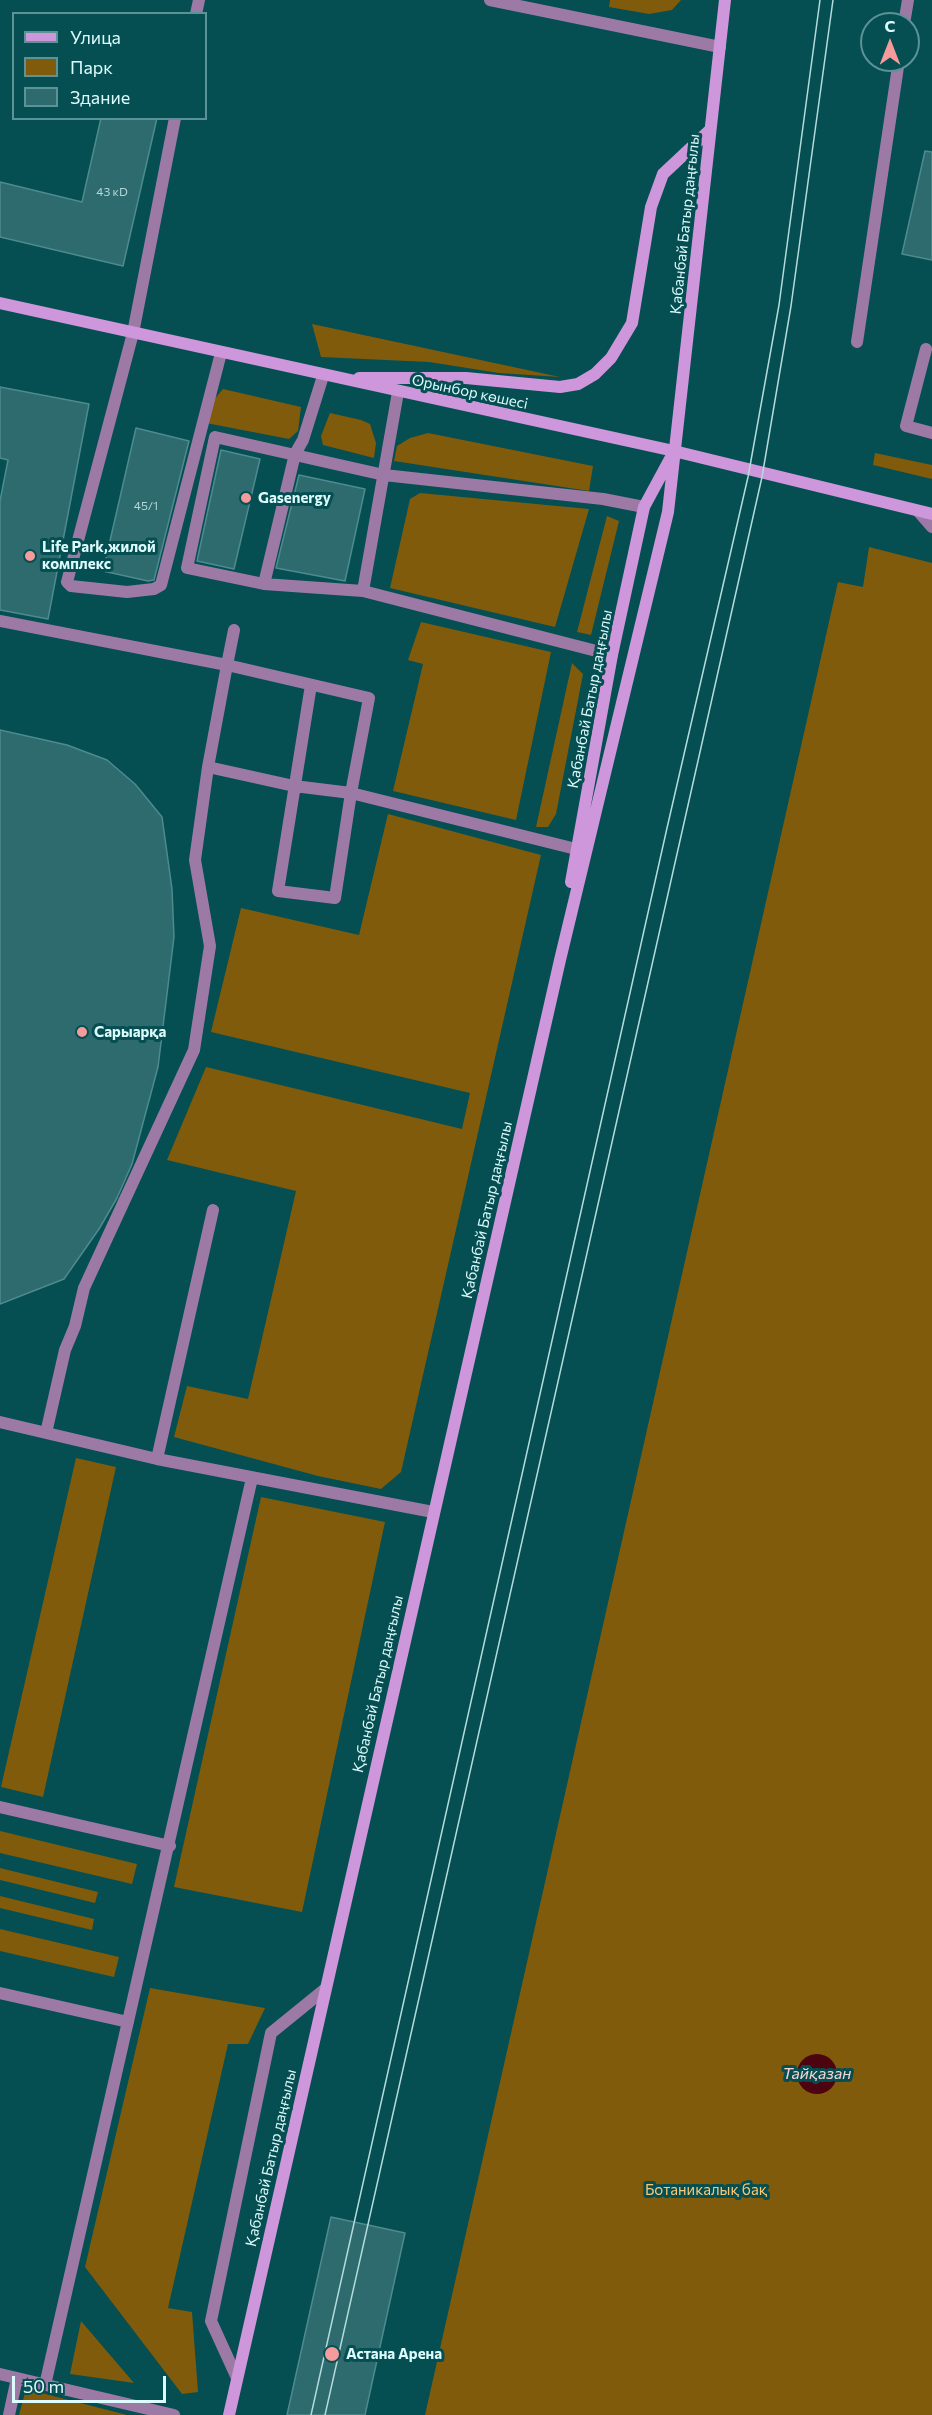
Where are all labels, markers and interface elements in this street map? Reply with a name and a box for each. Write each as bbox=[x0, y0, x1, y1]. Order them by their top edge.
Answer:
legend bbox=[12, 12, 207, 120]
north arrow bbox=[860, 12, 920, 72]
text: С bbox=[885, 16, 895, 35]
text: Улица bbox=[70, 26, 121, 48]
text: Парк bbox=[70, 56, 113, 78]
text: Здание bbox=[70, 86, 130, 108]
street label: Қабанбай Батыр даңғылы bbox=[667, 133, 703, 315]
house number: 43 кD bbox=[96, 185, 128, 199]
street label: Орынбор көшесі bbox=[410, 371, 530, 413]
place label: Gasenergy bbox=[258, 489, 331, 507]
marker: Gasenergy bbox=[239, 491, 253, 505]
house number: 45/1 bbox=[134, 499, 158, 513]
place label: Life Park,жилой комплекс bbox=[42, 538, 156, 573]
marker: Life Park,жилой комплекс bbox=[23, 549, 37, 563]
street label: Қабанбай Батыр даңғылы bbox=[564, 608, 616, 790]
place label: Сарыарқа bbox=[94, 1023, 166, 1041]
marker: Сарыарқа bbox=[75, 1025, 89, 1039]
street label: Қабанбай Батыр даңғылы bbox=[458, 1120, 516, 1300]
street label: Қабанбай Батыр даңғылы bbox=[349, 1594, 407, 1774]
water label: Тайқазан bbox=[783, 2064, 851, 2084]
street label: Қабанбай Батыр даңғылы bbox=[242, 2068, 300, 2248]
park label: Ботаникалық бақ bbox=[645, 2181, 767, 2199]
marker: Астана Арена bbox=[323, 2345, 341, 2363]
place label: Астана Арена bbox=[346, 2345, 442, 2363]
scale bar bbox=[15, 2364, 170, 2402]
text: 50 m bbox=[23, 2375, 64, 2397]

